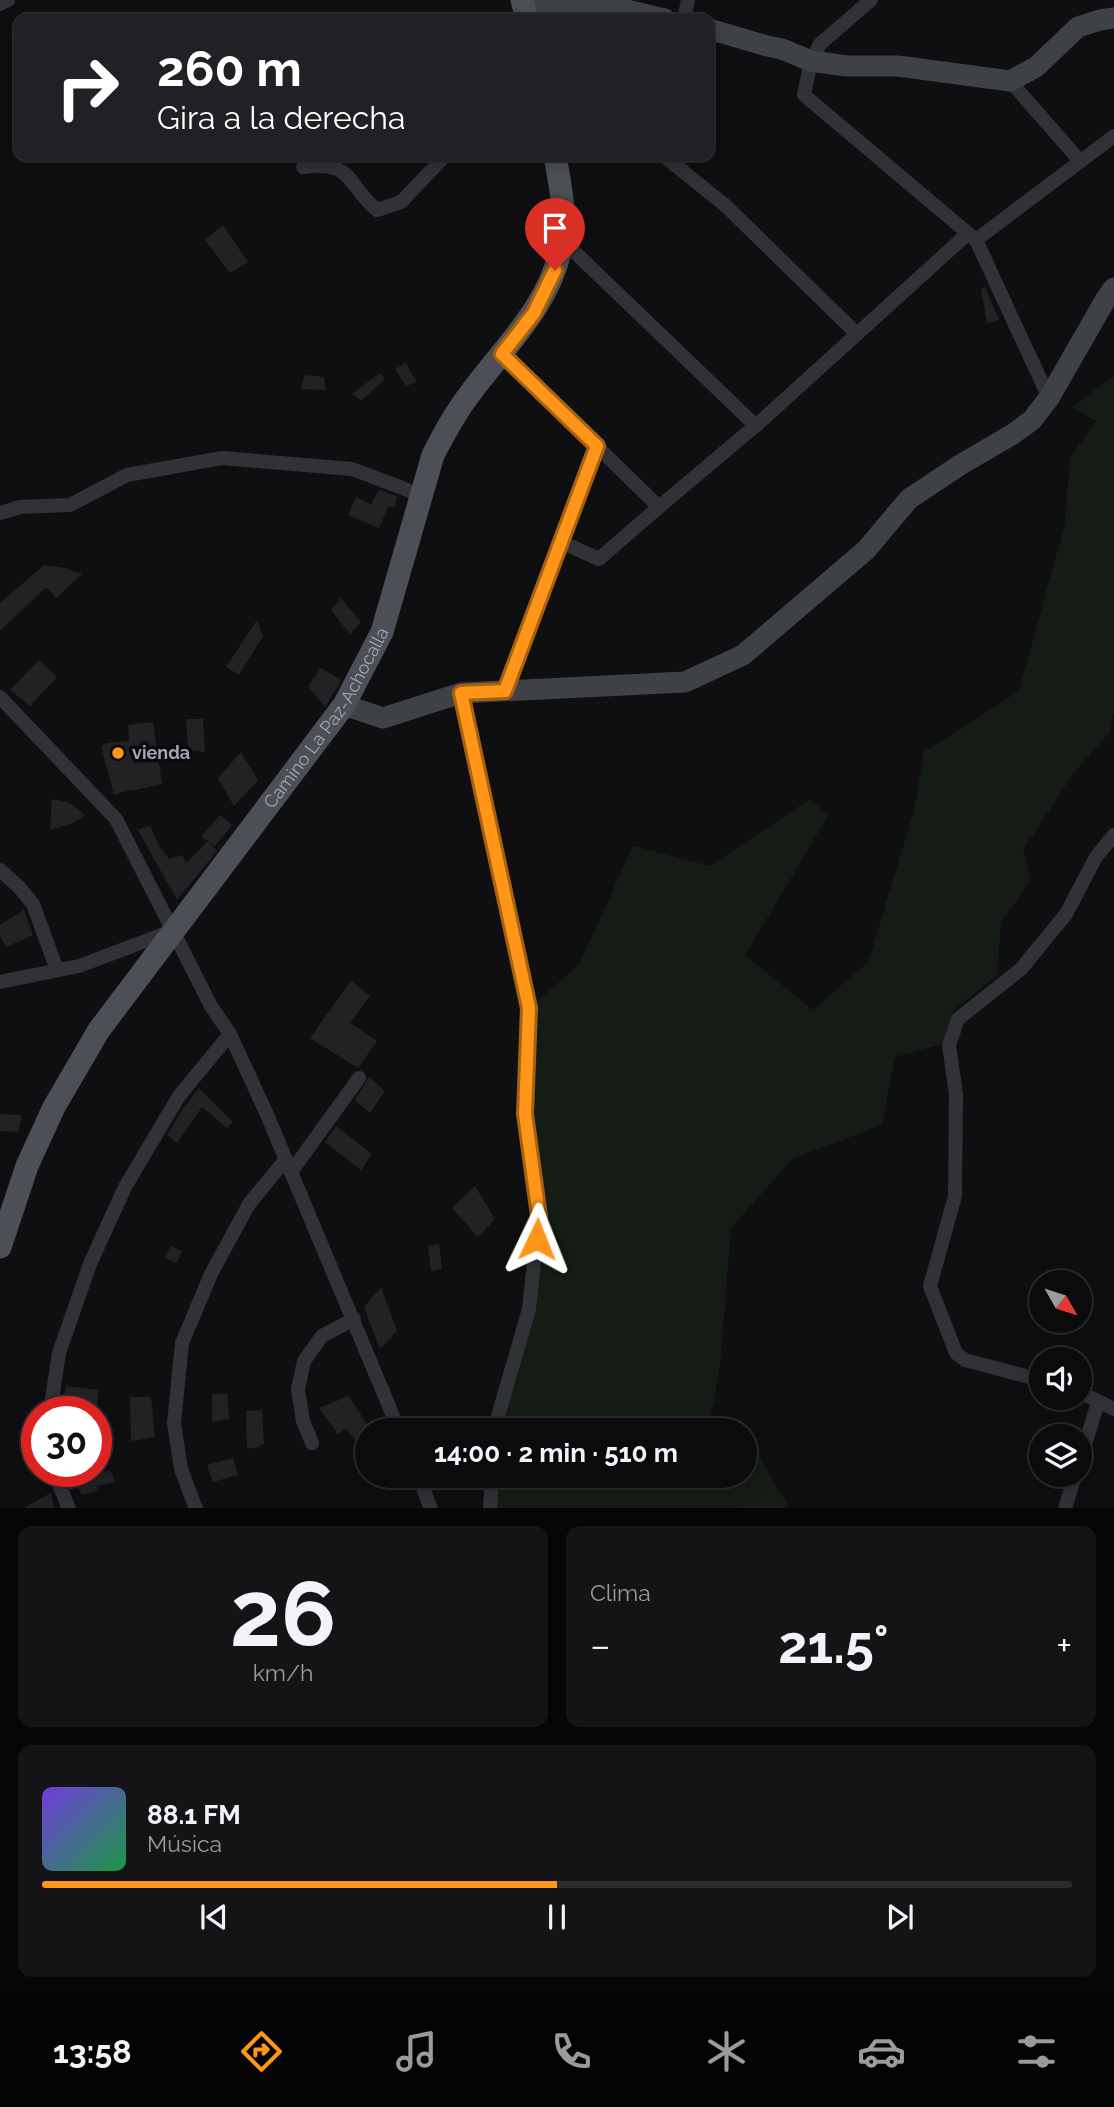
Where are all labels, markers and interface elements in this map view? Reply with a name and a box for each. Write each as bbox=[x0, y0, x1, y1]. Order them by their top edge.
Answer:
text: 260 m bbox=[157, 40, 302, 97]
icon: right bbox=[42, 42, 133, 133]
text: Gira a la derecha bbox=[157, 99, 405, 136]
pin bbox=[525, 198, 585, 270]
icon: arrive bbox=[536, 209, 574, 247]
street label: Camino La Paz-Achocalla bbox=[259, 624, 393, 812]
place label: vienda bbox=[132, 742, 190, 763]
marker: vienda bbox=[110, 745, 126, 761]
position arrow bbox=[500, 1202, 574, 1276]
north arrow bbox=[1029, 1270, 1092, 1334]
map controls bbox=[1029, 1270, 1092, 1487]
button: sound bbox=[1029, 1347, 1092, 1410]
speed limit sign: 30 bbox=[21, 1396, 112, 1487]
button: layers bbox=[1029, 1424, 1092, 1487]
text: 14:00 · 2 min · 510 m bbox=[434, 1438, 678, 1468]
text: 26 bbox=[230, 1560, 336, 1667]
text: Clima bbox=[590, 1579, 651, 1606]
text: 21.5° bbox=[778, 1614, 889, 1675]
text: − bbox=[590, 1623, 610, 1668]
text: + bbox=[1056, 1623, 1072, 1668]
text: km/h bbox=[253, 1659, 313, 1686]
text: 88.1 FM bbox=[147, 1800, 241, 1830]
text: Música bbox=[147, 1830, 222, 1857]
icon: previous bbox=[195, 1898, 233, 1936]
icon: pause bbox=[538, 1898, 576, 1936]
icon: next bbox=[881, 1898, 919, 1936]
icon: directions bbox=[237, 2027, 286, 2076]
icon: music bbox=[392, 2027, 441, 2076]
icon: phone bbox=[547, 2027, 596, 2076]
icon: climate bbox=[702, 2027, 751, 2076]
icon: car bbox=[857, 2027, 906, 2076]
icon: filters bbox=[1012, 2027, 1061, 2076]
text: 13:58 bbox=[53, 2033, 132, 2070]

